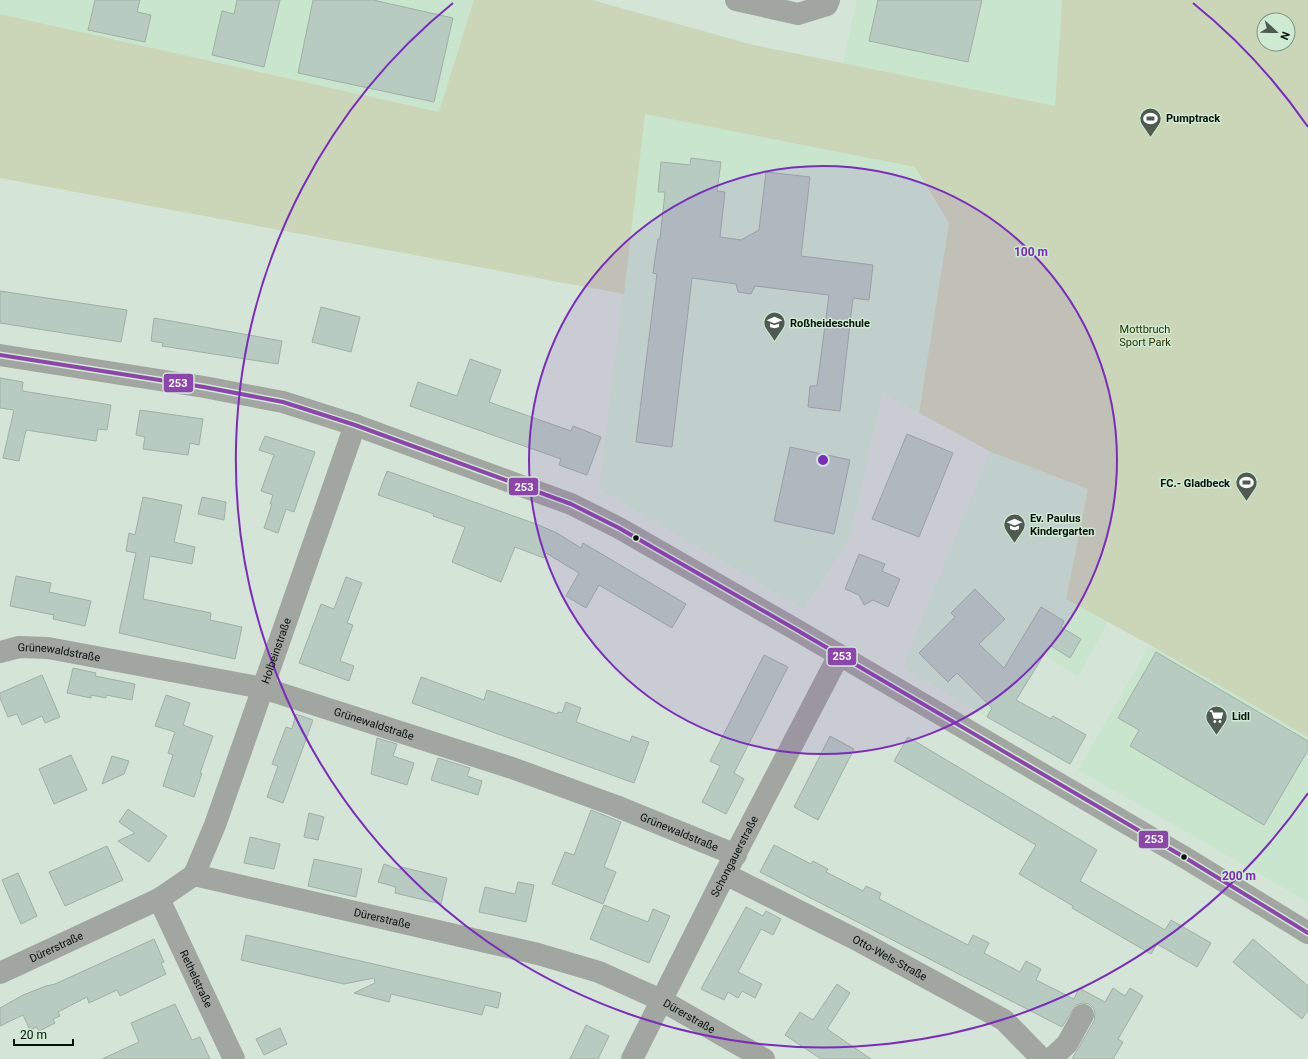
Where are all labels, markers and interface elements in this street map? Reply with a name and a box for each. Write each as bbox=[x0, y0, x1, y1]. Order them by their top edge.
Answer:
north arrow bbox=[1256, 12, 1296, 52]
text: N bbox=[1277, 30, 1292, 42]
sports icon: Pumptrack bbox=[1137, 105, 1163, 138]
place label: Pumptrack bbox=[1166, 112, 1220, 125]
text: 100 m bbox=[1014, 245, 1048, 259]
school or university icon: Roßheideschule bbox=[761, 310, 787, 343]
place label: Roßheideschule bbox=[790, 317, 870, 330]
park label: Mottbruch Sport Park bbox=[1119, 323, 1171, 349]
line badge: 253 bbox=[163, 373, 194, 393]
text: 253 bbox=[169, 377, 187, 390]
centre of rings bbox=[816, 453, 830, 467]
sports icon: FC.- Gladbeck bbox=[1233, 470, 1259, 503]
line badge: 253 bbox=[508, 477, 539, 496]
place label: FC.- Gladbeck bbox=[1160, 477, 1230, 490]
text: 253 bbox=[515, 481, 533, 494]
school or university icon: Ev. Paulus Kindergarten bbox=[1002, 511, 1028, 544]
place label: Ev. Paulus Kindergarten bbox=[1030, 512, 1094, 538]
unlabelled marker bbox=[631, 533, 641, 543]
street label: Holbeinstraße bbox=[259, 616, 294, 685]
street label: Grünewaldstraße bbox=[17, 641, 101, 665]
line badge: 253 bbox=[827, 647, 857, 666]
text: 253 bbox=[833, 650, 851, 663]
supermarket icon: Lidl bbox=[1204, 703, 1230, 736]
street label: Grünewaldstraße bbox=[332, 705, 416, 743]
place label: Lidl bbox=[1232, 710, 1250, 723]
street label: Grünewaldstraße bbox=[638, 810, 720, 854]
street label: Schongauerstraße bbox=[708, 814, 761, 899]
line badge: 253 bbox=[1138, 830, 1169, 849]
text: 253 bbox=[1145, 833, 1163, 846]
unlabelled marker bbox=[1179, 852, 1189, 862]
text: 200 m bbox=[1222, 869, 1256, 883]
street label: Dürerstraße bbox=[353, 906, 412, 932]
street label: Dürerstraße bbox=[28, 929, 85, 965]
street label: Otto-Wels-Straße bbox=[850, 933, 929, 984]
street label: Rethelstraße bbox=[177, 948, 215, 1010]
street label: Dürerstraße bbox=[661, 997, 717, 1037]
scale bar bbox=[14, 1021, 73, 1047]
text: 20 m bbox=[20, 1028, 47, 1042]

